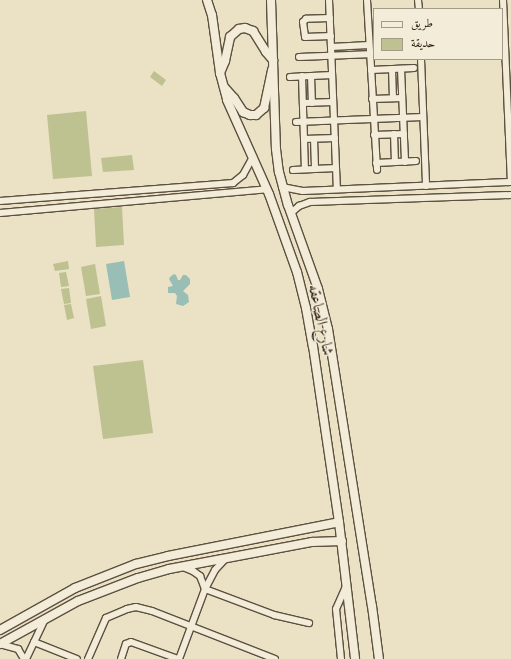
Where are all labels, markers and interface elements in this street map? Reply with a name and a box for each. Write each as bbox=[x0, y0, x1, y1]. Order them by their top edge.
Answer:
legend bbox=[373, 8, 503, 60]
text: طريق bbox=[411, 16, 433, 30]
text: حديقة bbox=[411, 36, 435, 50]
street label: شارع الصاعقه bbox=[304, 283, 338, 357]

